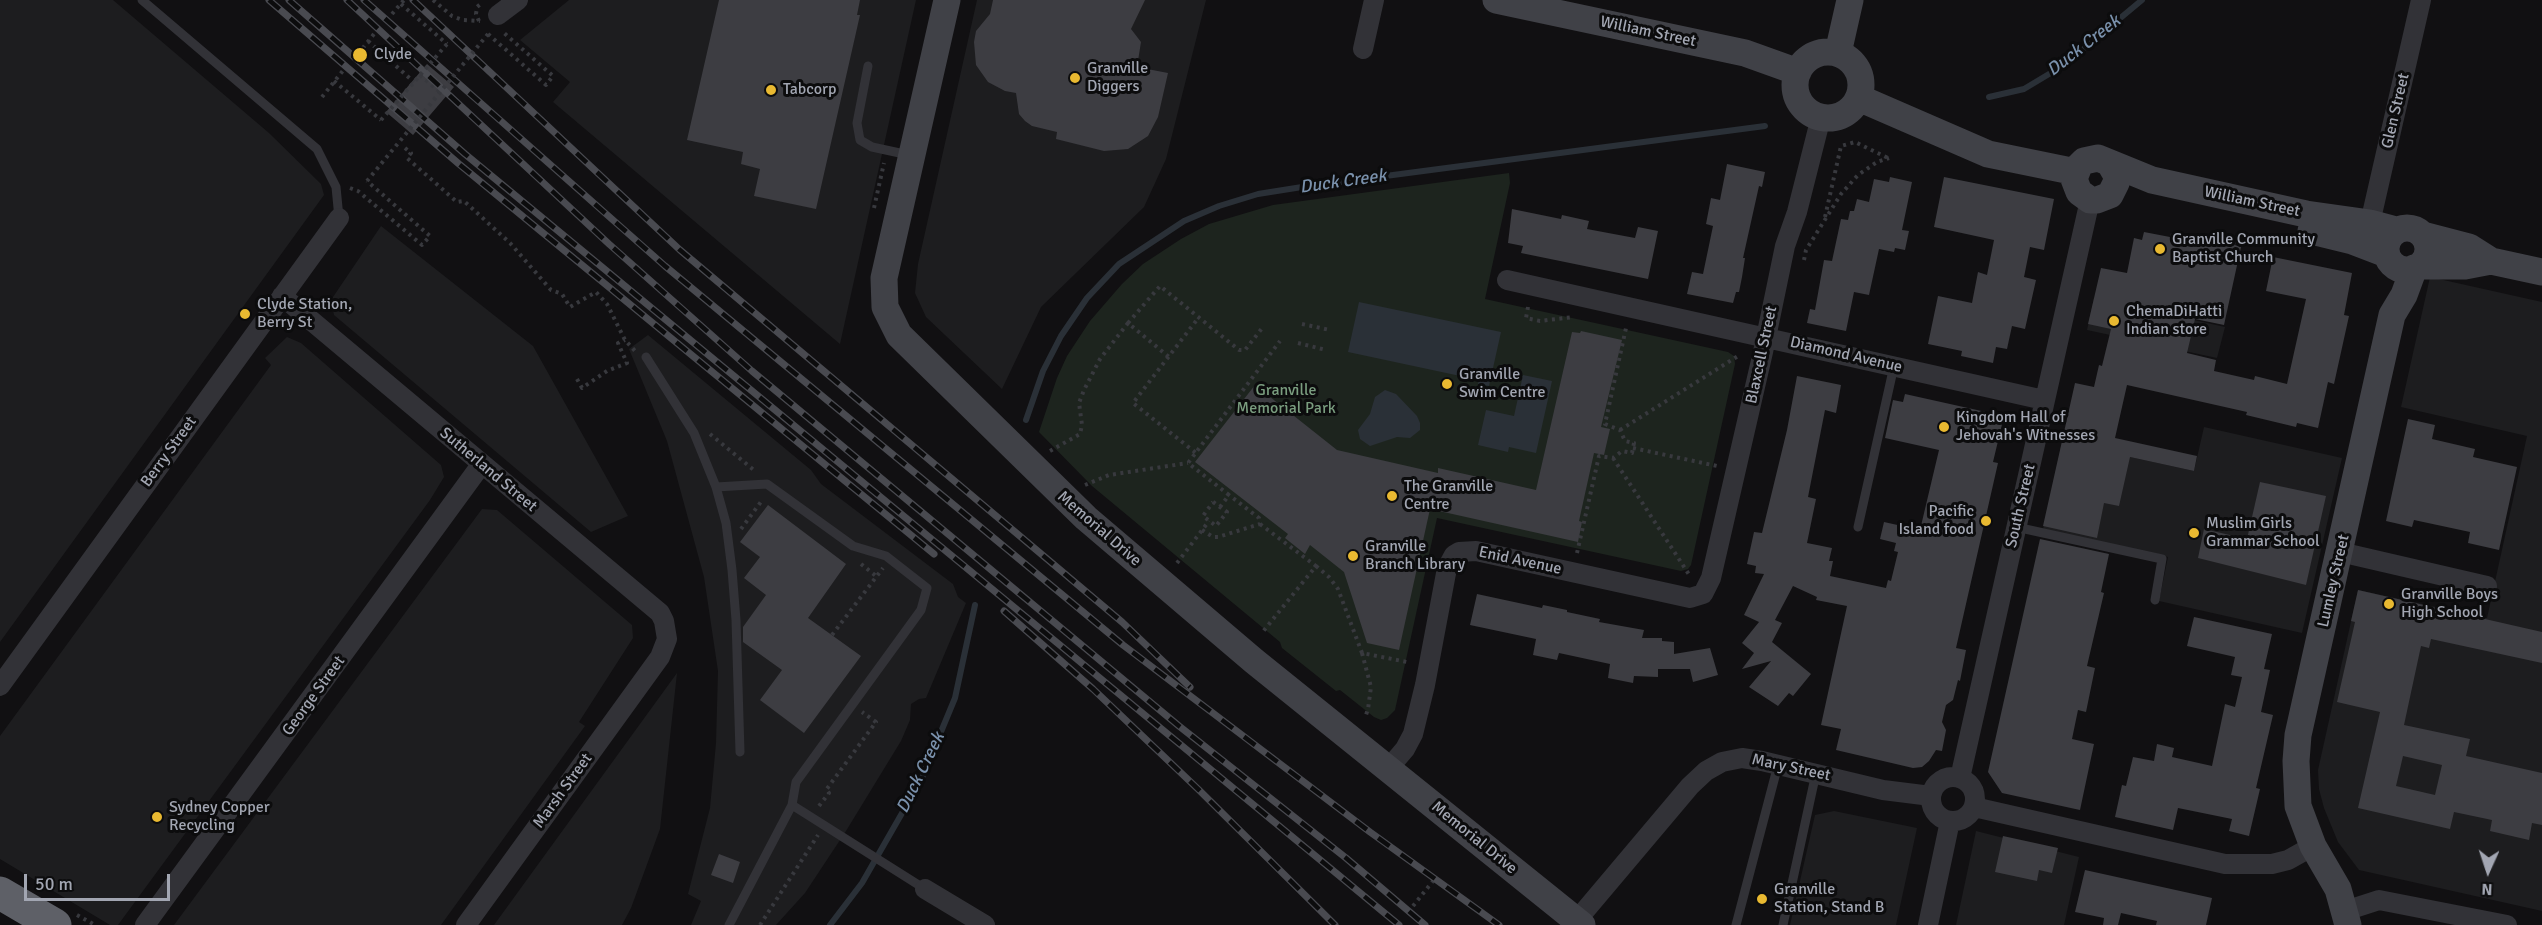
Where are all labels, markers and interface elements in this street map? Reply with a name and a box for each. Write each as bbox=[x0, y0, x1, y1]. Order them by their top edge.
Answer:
water label: Duck Creek bbox=[2043, 11, 2125, 81]
street label: William Street bbox=[1598, 12, 1698, 52]
place label: Clyde bbox=[374, 45, 412, 65]
marker: Clyde bbox=[351, 46, 369, 64]
place label: Granville Diggers bbox=[1087, 59, 1148, 97]
marker: Granville Diggers bbox=[1068, 71, 1082, 85]
street label: Glen Street bbox=[2378, 71, 2414, 151]
place label: Tabcorp bbox=[783, 80, 836, 100]
marker: Tabcorp bbox=[764, 83, 778, 97]
water label: Duck Creek bbox=[1298, 165, 1388, 199]
street label: William Street bbox=[2202, 182, 2302, 222]
place label: Granville Community Baptist Church bbox=[2172, 230, 2315, 268]
marker: Granville Community Baptist Church bbox=[2153, 242, 2167, 256]
place label: Clyde Station, Berry St bbox=[257, 295, 352, 333]
place label: ChemaDiHatti Indian store bbox=[2126, 302, 2222, 340]
street label: Blaxcell Street bbox=[1742, 304, 1782, 406]
marker: Clyde Station, Berry St bbox=[238, 307, 252, 321]
marker: ChemaDiHatti Indian store bbox=[2107, 314, 2121, 328]
street label: Diamond Avenue bbox=[1788, 333, 1904, 377]
place label: Granville Swim Centre bbox=[1459, 365, 1545, 403]
marker: Granville Swim Centre bbox=[1440, 377, 1454, 391]
park label: Granville Memorial Park bbox=[1236, 381, 1336, 419]
place label: Kingdom Hall of Jehovah's Witnesses bbox=[1956, 408, 2095, 446]
street label: Berry Street bbox=[137, 413, 201, 491]
marker: Kingdom Hall of Jehovah's Witnesses bbox=[1937, 420, 1951, 434]
street label: Sutherland Street bbox=[435, 424, 541, 516]
street label: South Street bbox=[2002, 462, 2040, 550]
place label: The Granville Centre bbox=[1404, 477, 1493, 515]
street label: Memorial Drive bbox=[1053, 487, 1145, 571]
marker: The Granville Centre bbox=[1385, 489, 1399, 503]
place label: Pacific Island food bbox=[1898, 502, 1974, 540]
marker: Pacific Island food bbox=[1979, 514, 1993, 528]
place label: Muslim Girls Grammar School bbox=[2206, 514, 2320, 552]
marker: Muslim Girls Grammar School bbox=[2187, 526, 2201, 540]
street label: Lumley Street bbox=[2314, 533, 2354, 629]
place label: Granville Branch Library bbox=[1365, 537, 1465, 575]
street label: Enid Avenue bbox=[1477, 543, 1563, 579]
marker: Granville Branch Library bbox=[1346, 549, 1360, 563]
place label: Granville Boys High School bbox=[2401, 585, 2498, 623]
marker: Granville Boys High School bbox=[2382, 597, 2396, 611]
street label: George Street bbox=[279, 652, 349, 740]
water label: Duck Creek bbox=[892, 729, 950, 817]
street label: Marsh Street bbox=[529, 750, 597, 832]
street label: Mary Street bbox=[1750, 750, 1832, 786]
place label: Sydney Copper Recycling bbox=[169, 798, 270, 836]
street label: Memorial Drive bbox=[1427, 798, 1521, 878]
marker: Sydney Copper Recycling bbox=[150, 810, 164, 824]
north arrow bbox=[2458, 841, 2518, 901]
scale bar bbox=[27, 862, 172, 900]
text: 50 m bbox=[35, 873, 73, 895]
text: N bbox=[2481, 879, 2493, 899]
place label: Granville Station, Stand B bbox=[1774, 880, 1884, 918]
marker: Granville Station, Stand B bbox=[1755, 892, 1769, 906]

